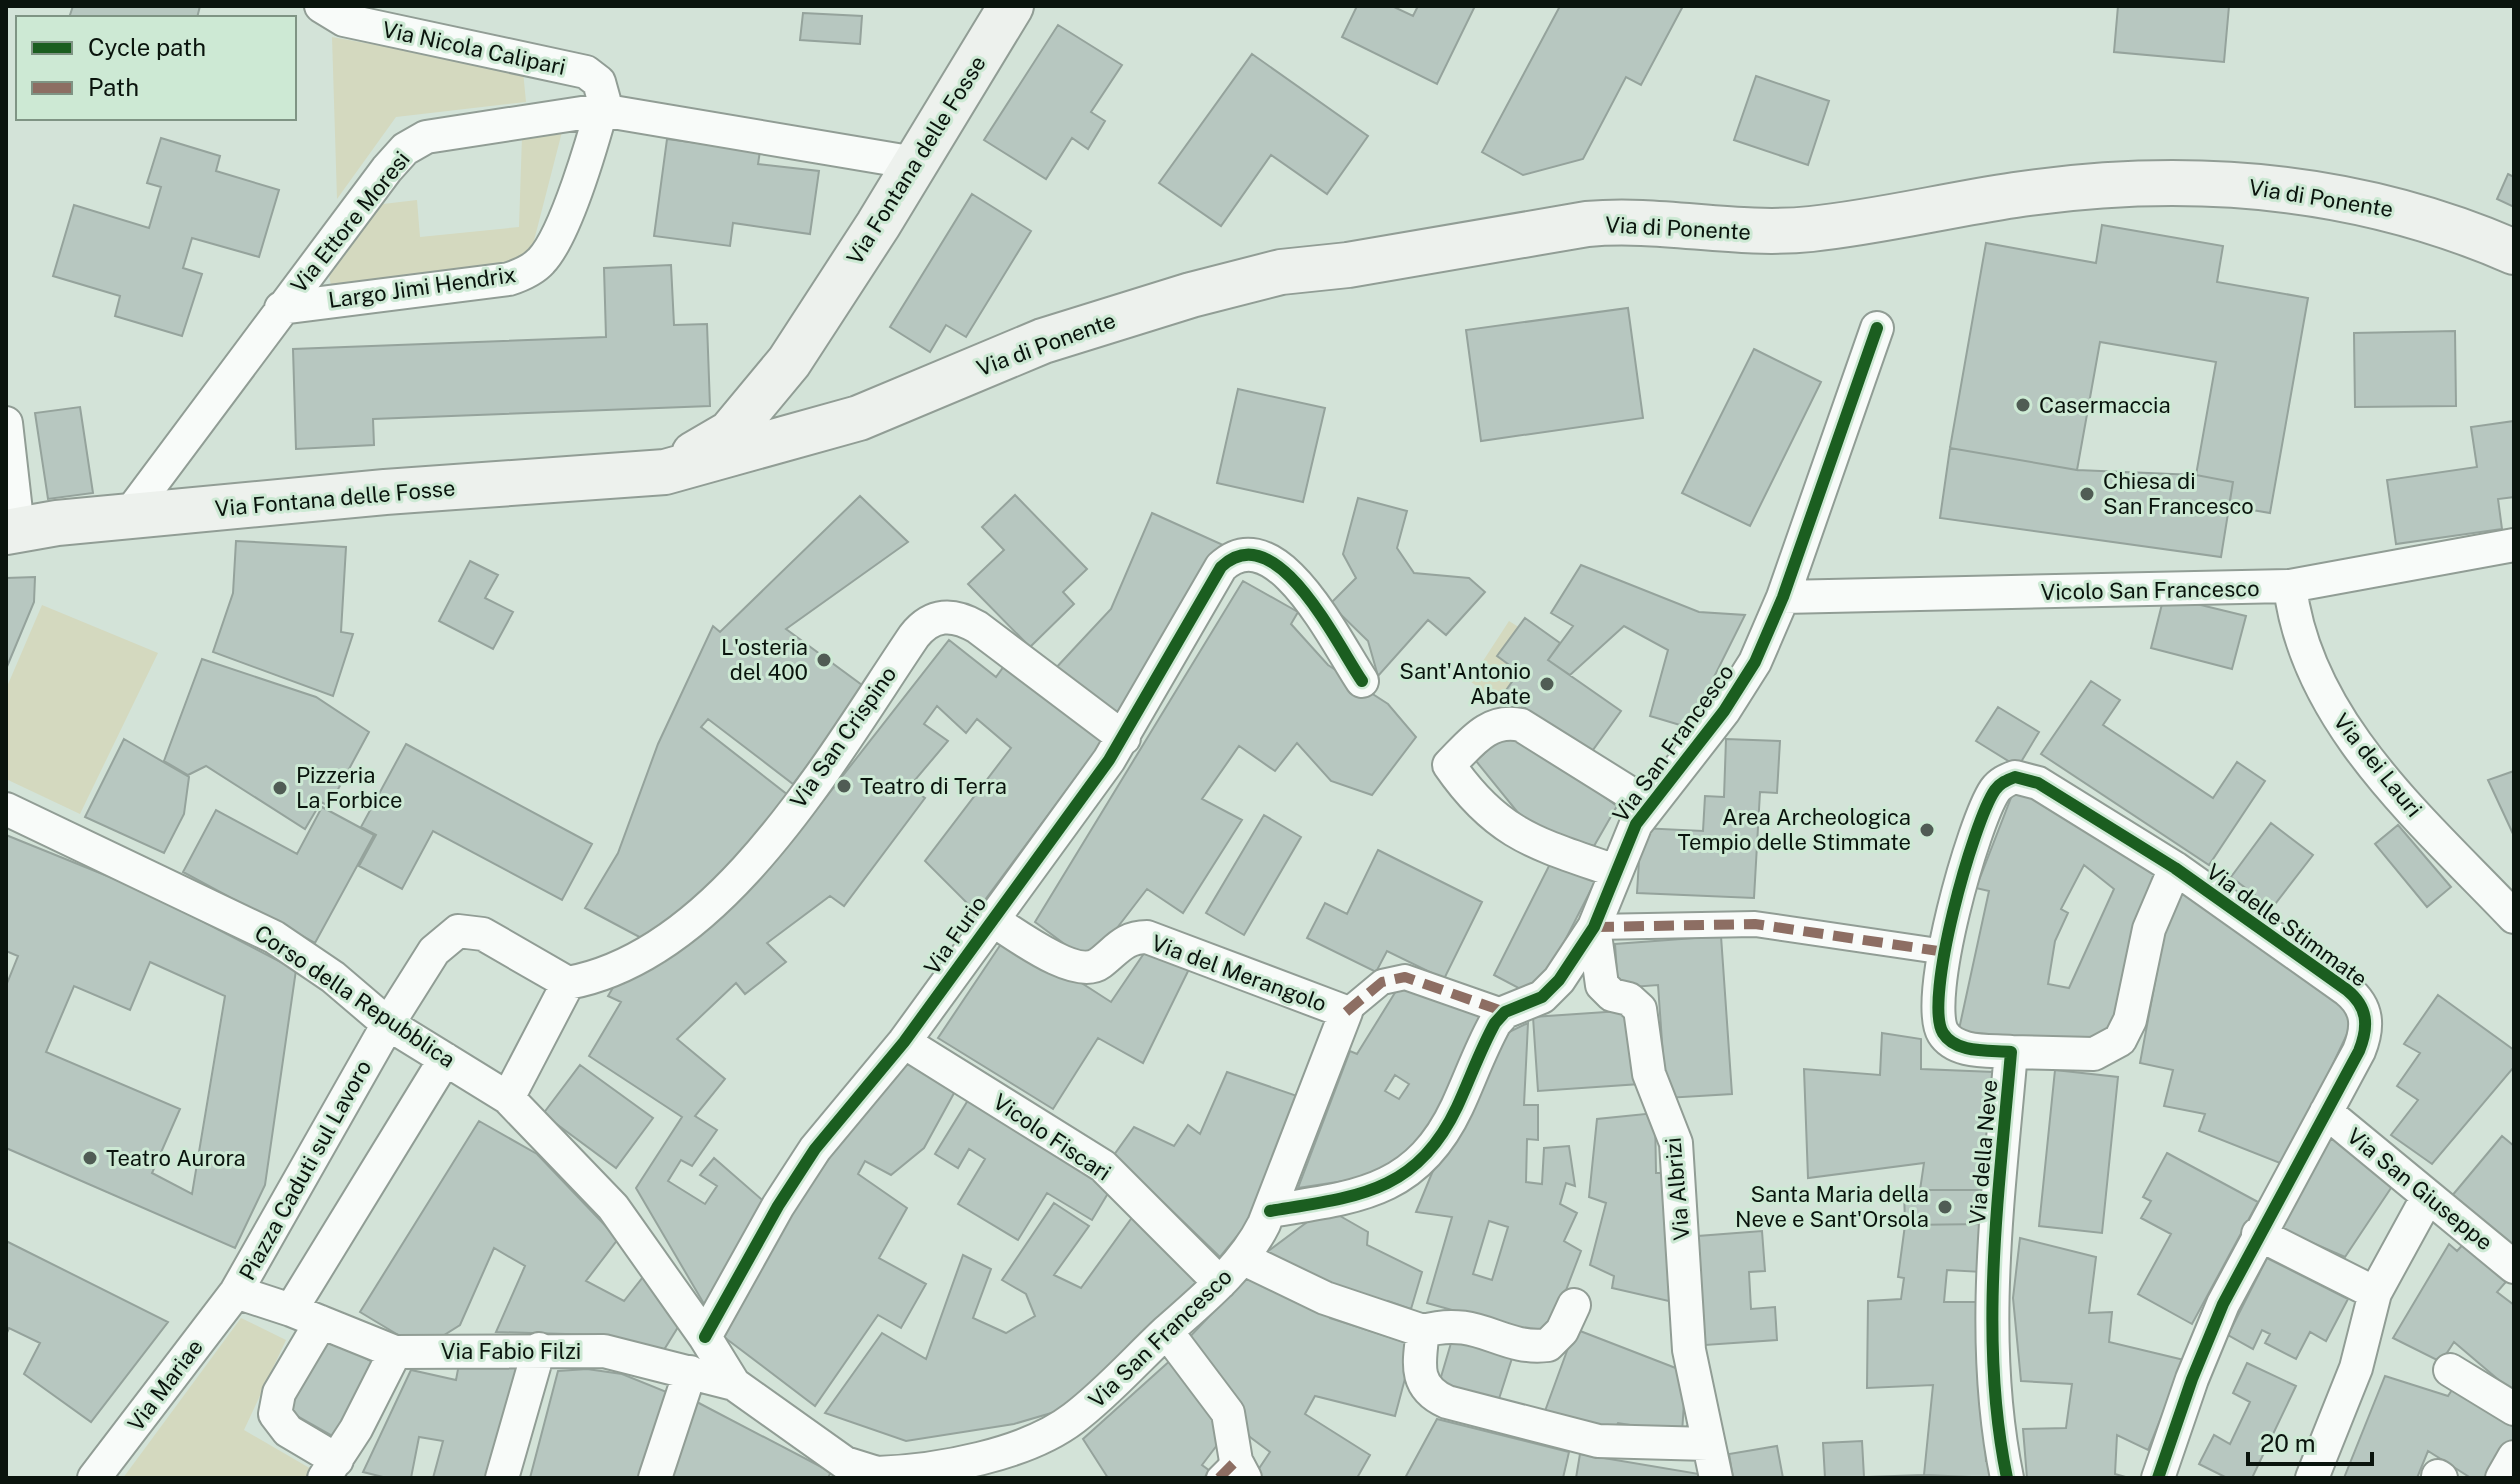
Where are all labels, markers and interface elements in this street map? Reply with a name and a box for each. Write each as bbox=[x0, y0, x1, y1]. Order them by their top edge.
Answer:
legend bbox=[16, 16, 296, 120]
street label: Via Nicola Calipari bbox=[380, 16, 568, 80]
text: Cycle path bbox=[88, 33, 206, 61]
street label: Via Fontana delle Fosse bbox=[841, 51, 991, 269]
text: Path bbox=[88, 73, 139, 101]
street label: Via Ettore Moresi bbox=[285, 146, 415, 298]
street label: Via di Ponente bbox=[2247, 174, 2395, 222]
street label: Via di Ponente bbox=[1604, 211, 1752, 245]
street label: Largo Jimi Hendrix bbox=[326, 261, 518, 313]
street label: Via di Ponente bbox=[973, 307, 1119, 381]
place label: Casermaccia bbox=[2039, 392, 2171, 418]
marker: Casermaccia bbox=[2014, 396, 2032, 414]
place label: Chiesa di San Francesco bbox=[2103, 468, 2254, 519]
street label: Via Fontana delle Fosse bbox=[214, 475, 456, 521]
marker: Chiesa di San Francesco bbox=[2078, 485, 2096, 503]
street label: Vicolo San Francesco bbox=[2040, 575, 2260, 605]
place label: L'osteria del 400 bbox=[721, 634, 808, 685]
marker: L'osteria del 400 bbox=[815, 651, 833, 669]
place label: Sant'Antonio Abate bbox=[1399, 658, 1531, 709]
street label: Via San Francesco bbox=[1607, 659, 1739, 827]
street label: Via San Crispino bbox=[785, 661, 901, 813]
marker: Sant'Antonio Abate bbox=[1538, 675, 1556, 693]
street label: Via dei Lauri bbox=[2328, 708, 2428, 822]
place label: Pizzeria La Forbice bbox=[296, 762, 403, 813]
place label: Teatro di Terra bbox=[860, 773, 1007, 799]
marker: Teatro di Terra bbox=[835, 777, 853, 795]
marker: Pizzeria La Forbice bbox=[271, 779, 289, 797]
place label: Area Archeologica Tempio delle Stimmate bbox=[1677, 804, 1911, 855]
marker: Area Archeologica Tempio delle Stimmate bbox=[1918, 821, 1936, 839]
street label: Via delle Stimmate bbox=[2202, 858, 2372, 992]
street label: Via Furio bbox=[919, 891, 991, 979]
street label: Corso della Repubblica bbox=[250, 919, 460, 1073]
street label: Via del Merangolo bbox=[1148, 929, 1330, 1017]
street label: Piazza Caduti sul Lavoro bbox=[234, 1056, 376, 1284]
street label: Via della Neve bbox=[1964, 1078, 2002, 1226]
street label: Vicolo Fiscari bbox=[988, 1088, 1116, 1186]
street label: Via San Giuseppe bbox=[2342, 1122, 2498, 1256]
street label: Via Albrizi bbox=[1660, 1137, 1694, 1241]
place label: Teatro Aurora bbox=[106, 1145, 246, 1171]
marker: Teatro Aurora bbox=[81, 1149, 99, 1167]
place label: Santa Maria della Neve e Sant'Orsola bbox=[1735, 1181, 1929, 1232]
marker: Santa Maria della Neve e Sant'Orsola bbox=[1936, 1198, 1954, 1216]
street label: Via San Francesco bbox=[1083, 1263, 1237, 1413]
street label: Via Mariae bbox=[122, 1334, 208, 1436]
street label: Via Fabio Filzi bbox=[441, 1338, 581, 1364]
scale bar bbox=[2248, 1416, 2372, 1466]
text: 20 m bbox=[2260, 1429, 2316, 1457]

